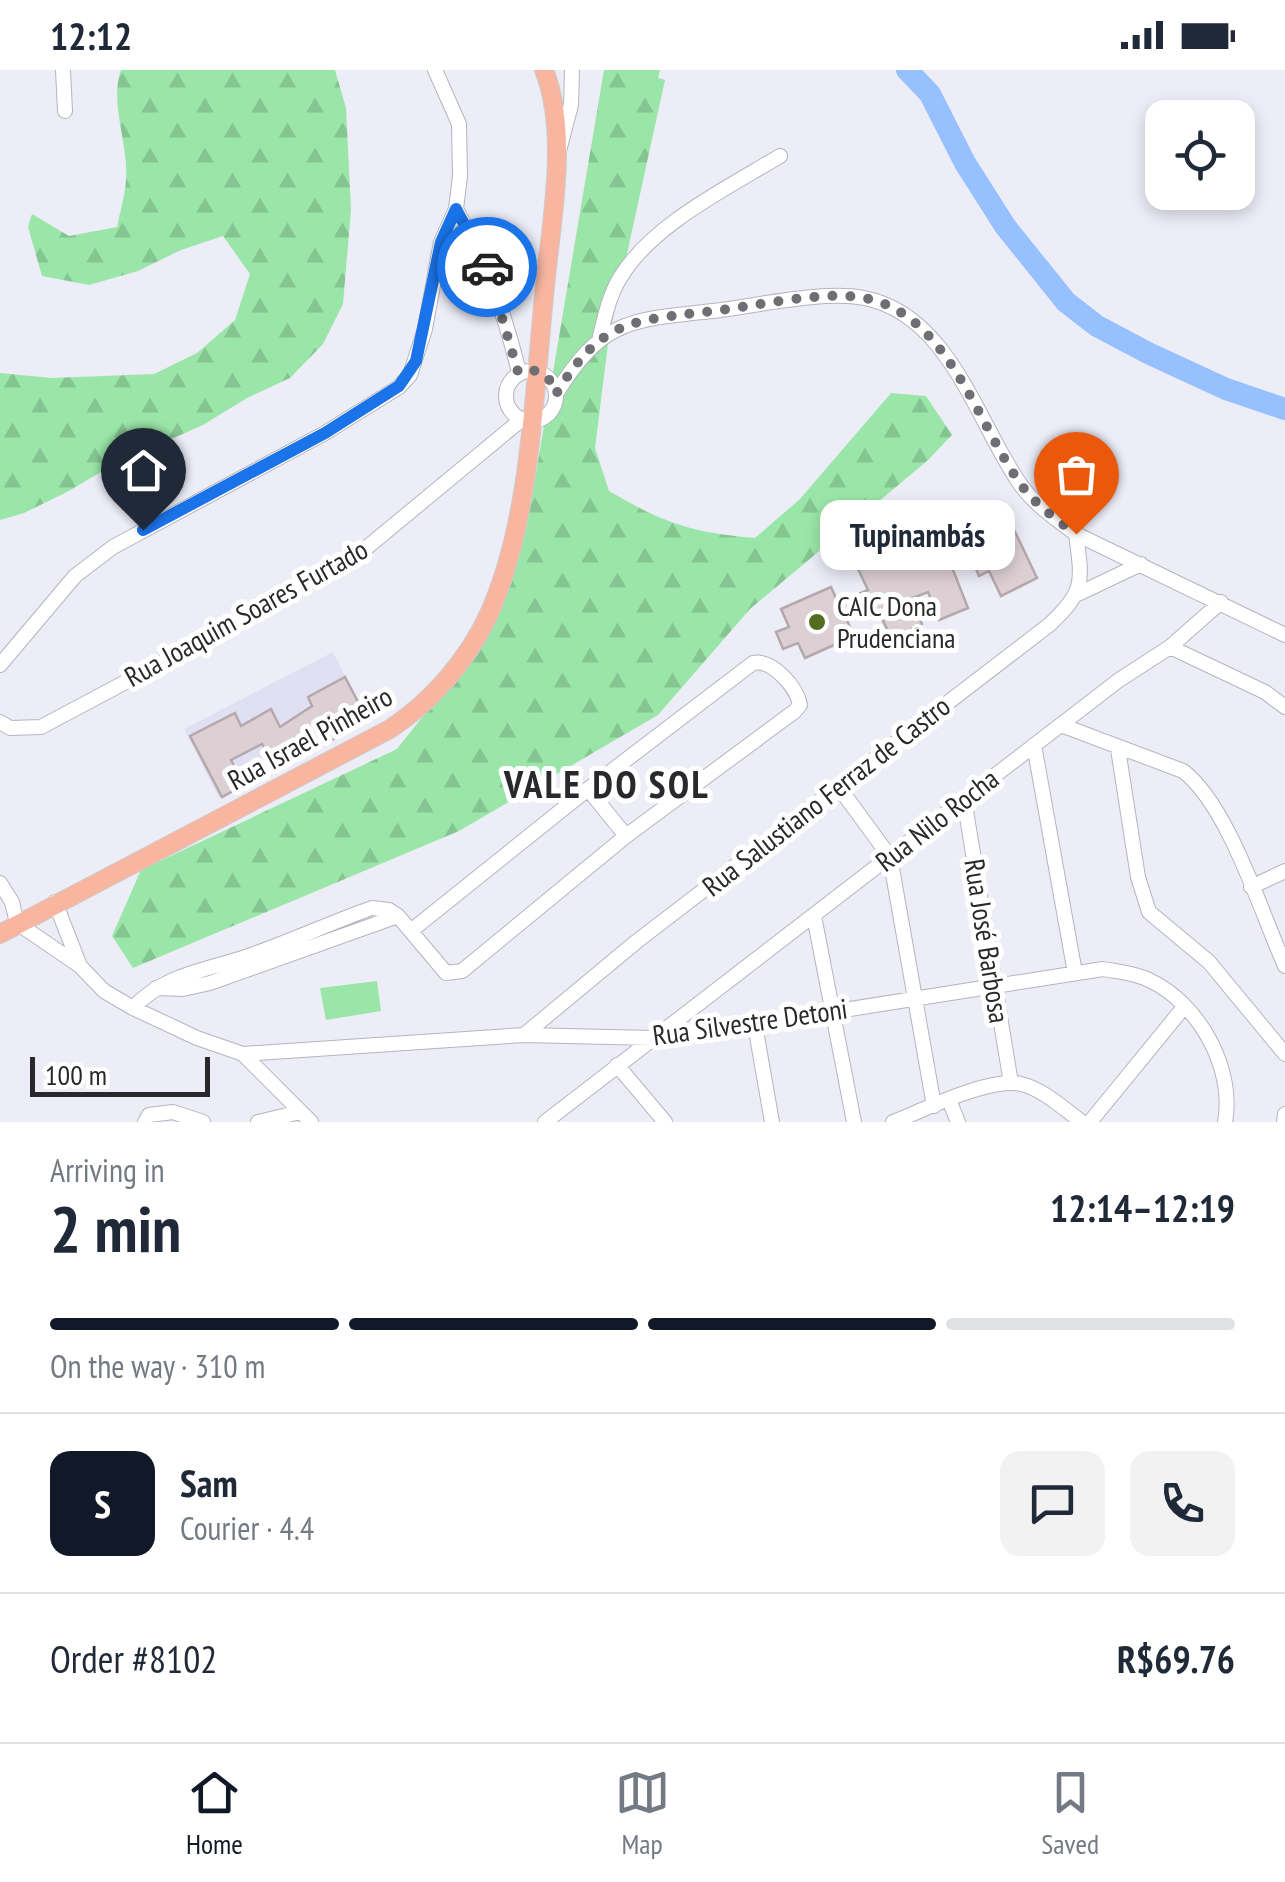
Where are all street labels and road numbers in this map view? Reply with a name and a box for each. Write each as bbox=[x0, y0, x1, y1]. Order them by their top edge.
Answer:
street label: Rua Joaquim Soares Furtado bbox=[118, 530, 374, 695]
street label: Rua Israel Pinheiro bbox=[221, 677, 398, 798]
street label: Rua Salustiano Ferraz de Castro bbox=[694, 687, 957, 904]
street label: Rua Nilo Rocha bbox=[868, 760, 1006, 879]
street label: Rua José Barbosa bbox=[956, 856, 1019, 1026]
street label: Rua Silvestre Detoni bbox=[650, 990, 850, 1053]

